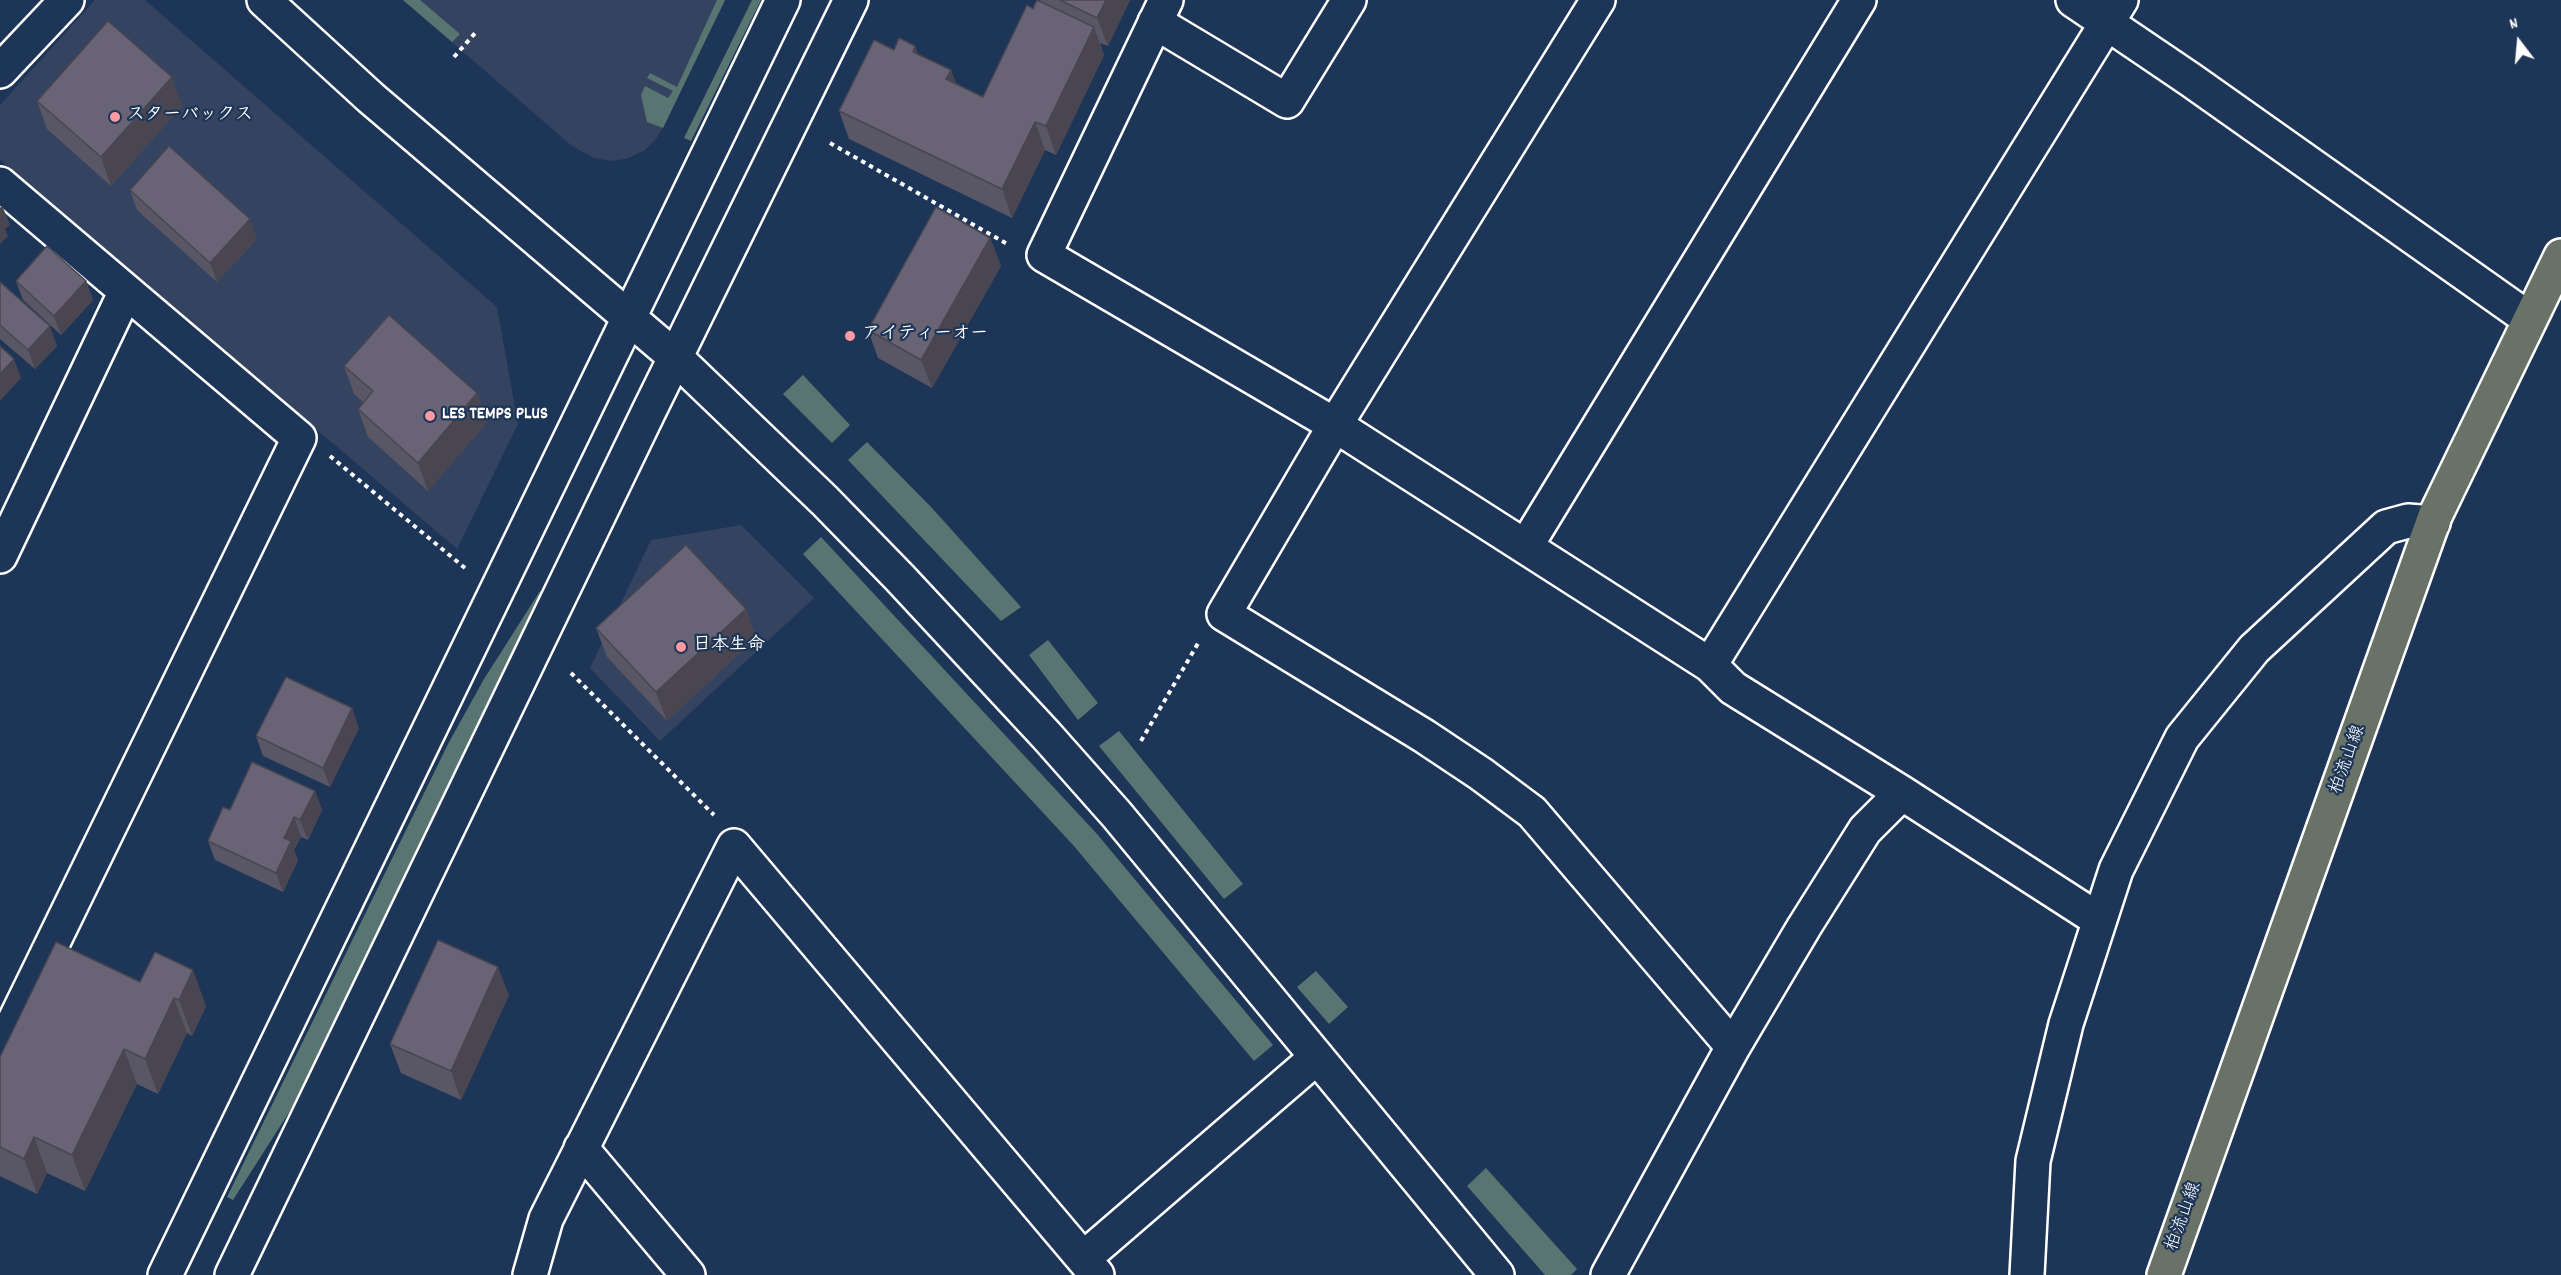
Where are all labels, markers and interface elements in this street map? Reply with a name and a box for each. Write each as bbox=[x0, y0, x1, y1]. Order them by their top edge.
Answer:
north arrow bbox=[2489, 12, 2549, 72]
text: N bbox=[2507, 12, 2521, 36]
place label: スターバックス bbox=[127, 106, 253, 128]
marker: スターバックス bbox=[108, 110, 122, 124]
place label: アイティーオー bbox=[862, 325, 988, 347]
marker: アイティーオー bbox=[843, 329, 857, 343]
place label: LES TEMPS PLUS bbox=[442, 405, 548, 427]
marker: LES TEMPS PLUS bbox=[423, 409, 437, 423]
place label: 日本生命 bbox=[693, 636, 765, 658]
marker: 日本生命 bbox=[674, 640, 688, 654]
street label: 柏流山線 bbox=[2327, 722, 2371, 798]
street label: 柏流山線 bbox=[2163, 1179, 2207, 1255]

